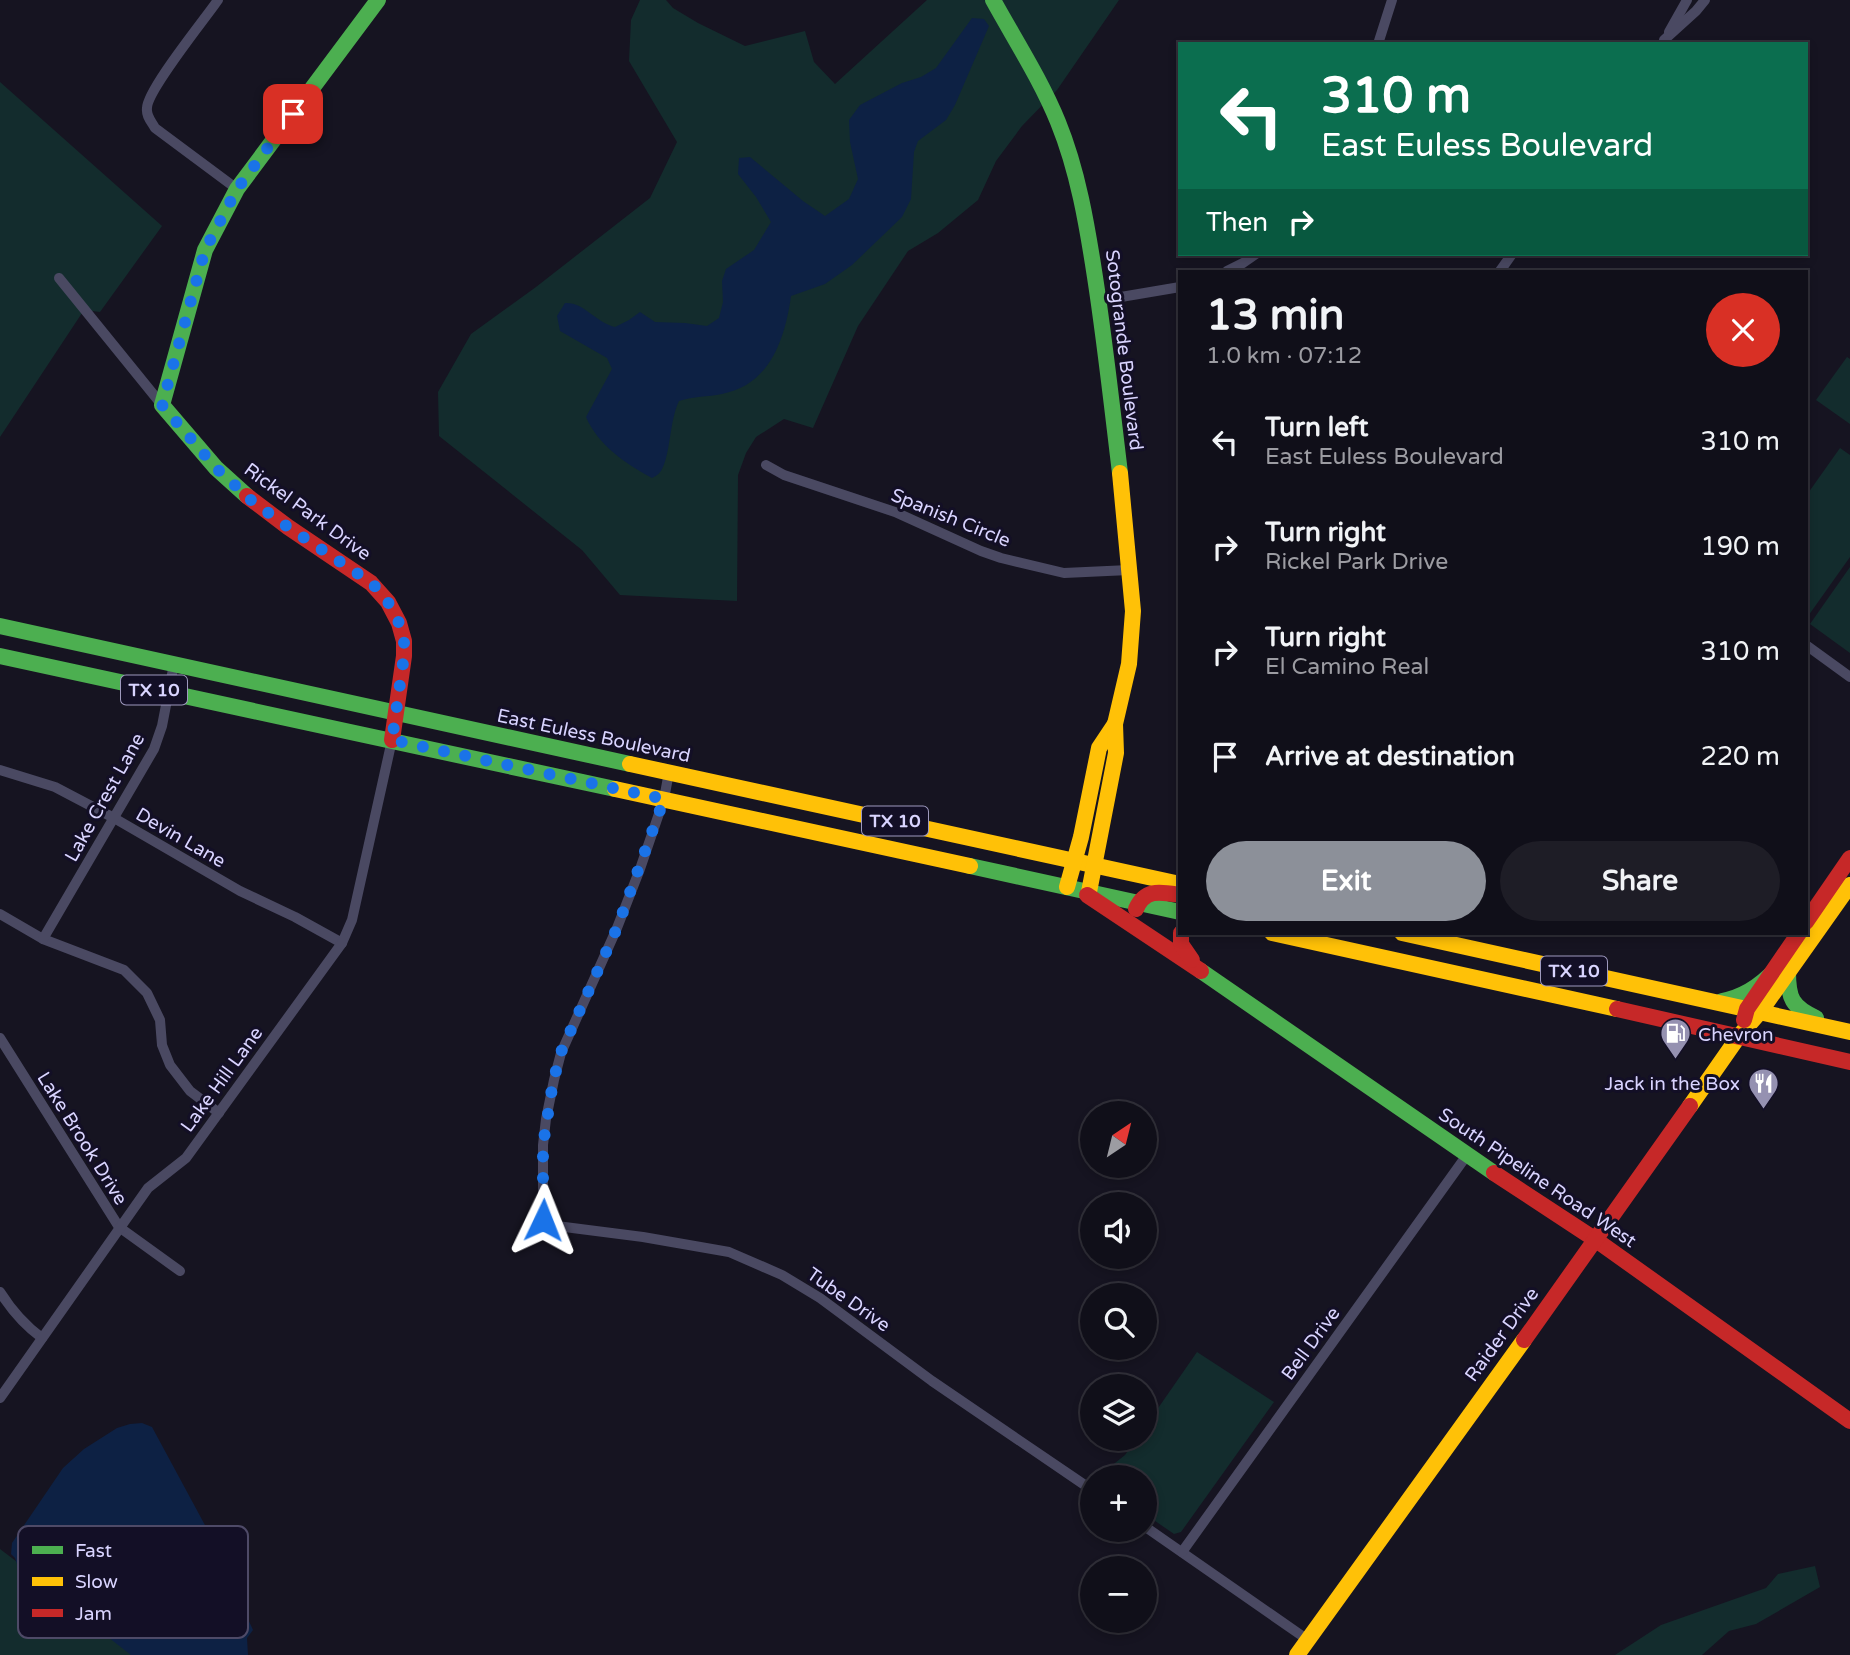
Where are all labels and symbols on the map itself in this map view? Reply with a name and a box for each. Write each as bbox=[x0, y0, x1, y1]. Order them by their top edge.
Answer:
pin bbox=[263, 84, 323, 144]
street label: Sotogrande Boulevard bbox=[1101, 248, 1147, 452]
street label: Rickel Park Drive bbox=[240, 458, 375, 565]
street label: Spanish Circle bbox=[888, 484, 1013, 552]
road number: TX 10 bbox=[121, 676, 187, 704]
street label: East Euless Boulevard bbox=[495, 705, 693, 767]
street label: Lake Crest Lane bbox=[60, 729, 149, 866]
street label: Devin Lane bbox=[132, 803, 229, 872]
road number: TX 10 bbox=[862, 806, 928, 836]
road number: TX 10 bbox=[1541, 956, 1607, 986]
fuel station icon: Chevron bbox=[1658, 1017, 1692, 1061]
street label: Lake Hill Lane bbox=[176, 1023, 267, 1137]
place label: Chevron bbox=[1698, 1024, 1774, 1046]
restaurant icon: Jack in the Box bbox=[1746, 1066, 1780, 1110]
street label: Lake Brook Drive bbox=[32, 1068, 132, 1209]
place label: Jack in the Box bbox=[1605, 1073, 1740, 1095]
north arrow bbox=[1080, 1101, 1157, 1178]
street label: South Pipeline Road West bbox=[1434, 1103, 1640, 1252]
position arrow bbox=[506, 1183, 580, 1257]
street label: Tube Drive bbox=[803, 1263, 894, 1337]
street label: Raider Drive bbox=[1460, 1283, 1543, 1386]
street label: Bell Drive bbox=[1277, 1303, 1345, 1384]
legend bbox=[18, 1526, 248, 1638]
text: Fast bbox=[75, 1540, 112, 1562]
text: Slow bbox=[75, 1571, 118, 1593]
text: Jam bbox=[75, 1603, 112, 1625]

